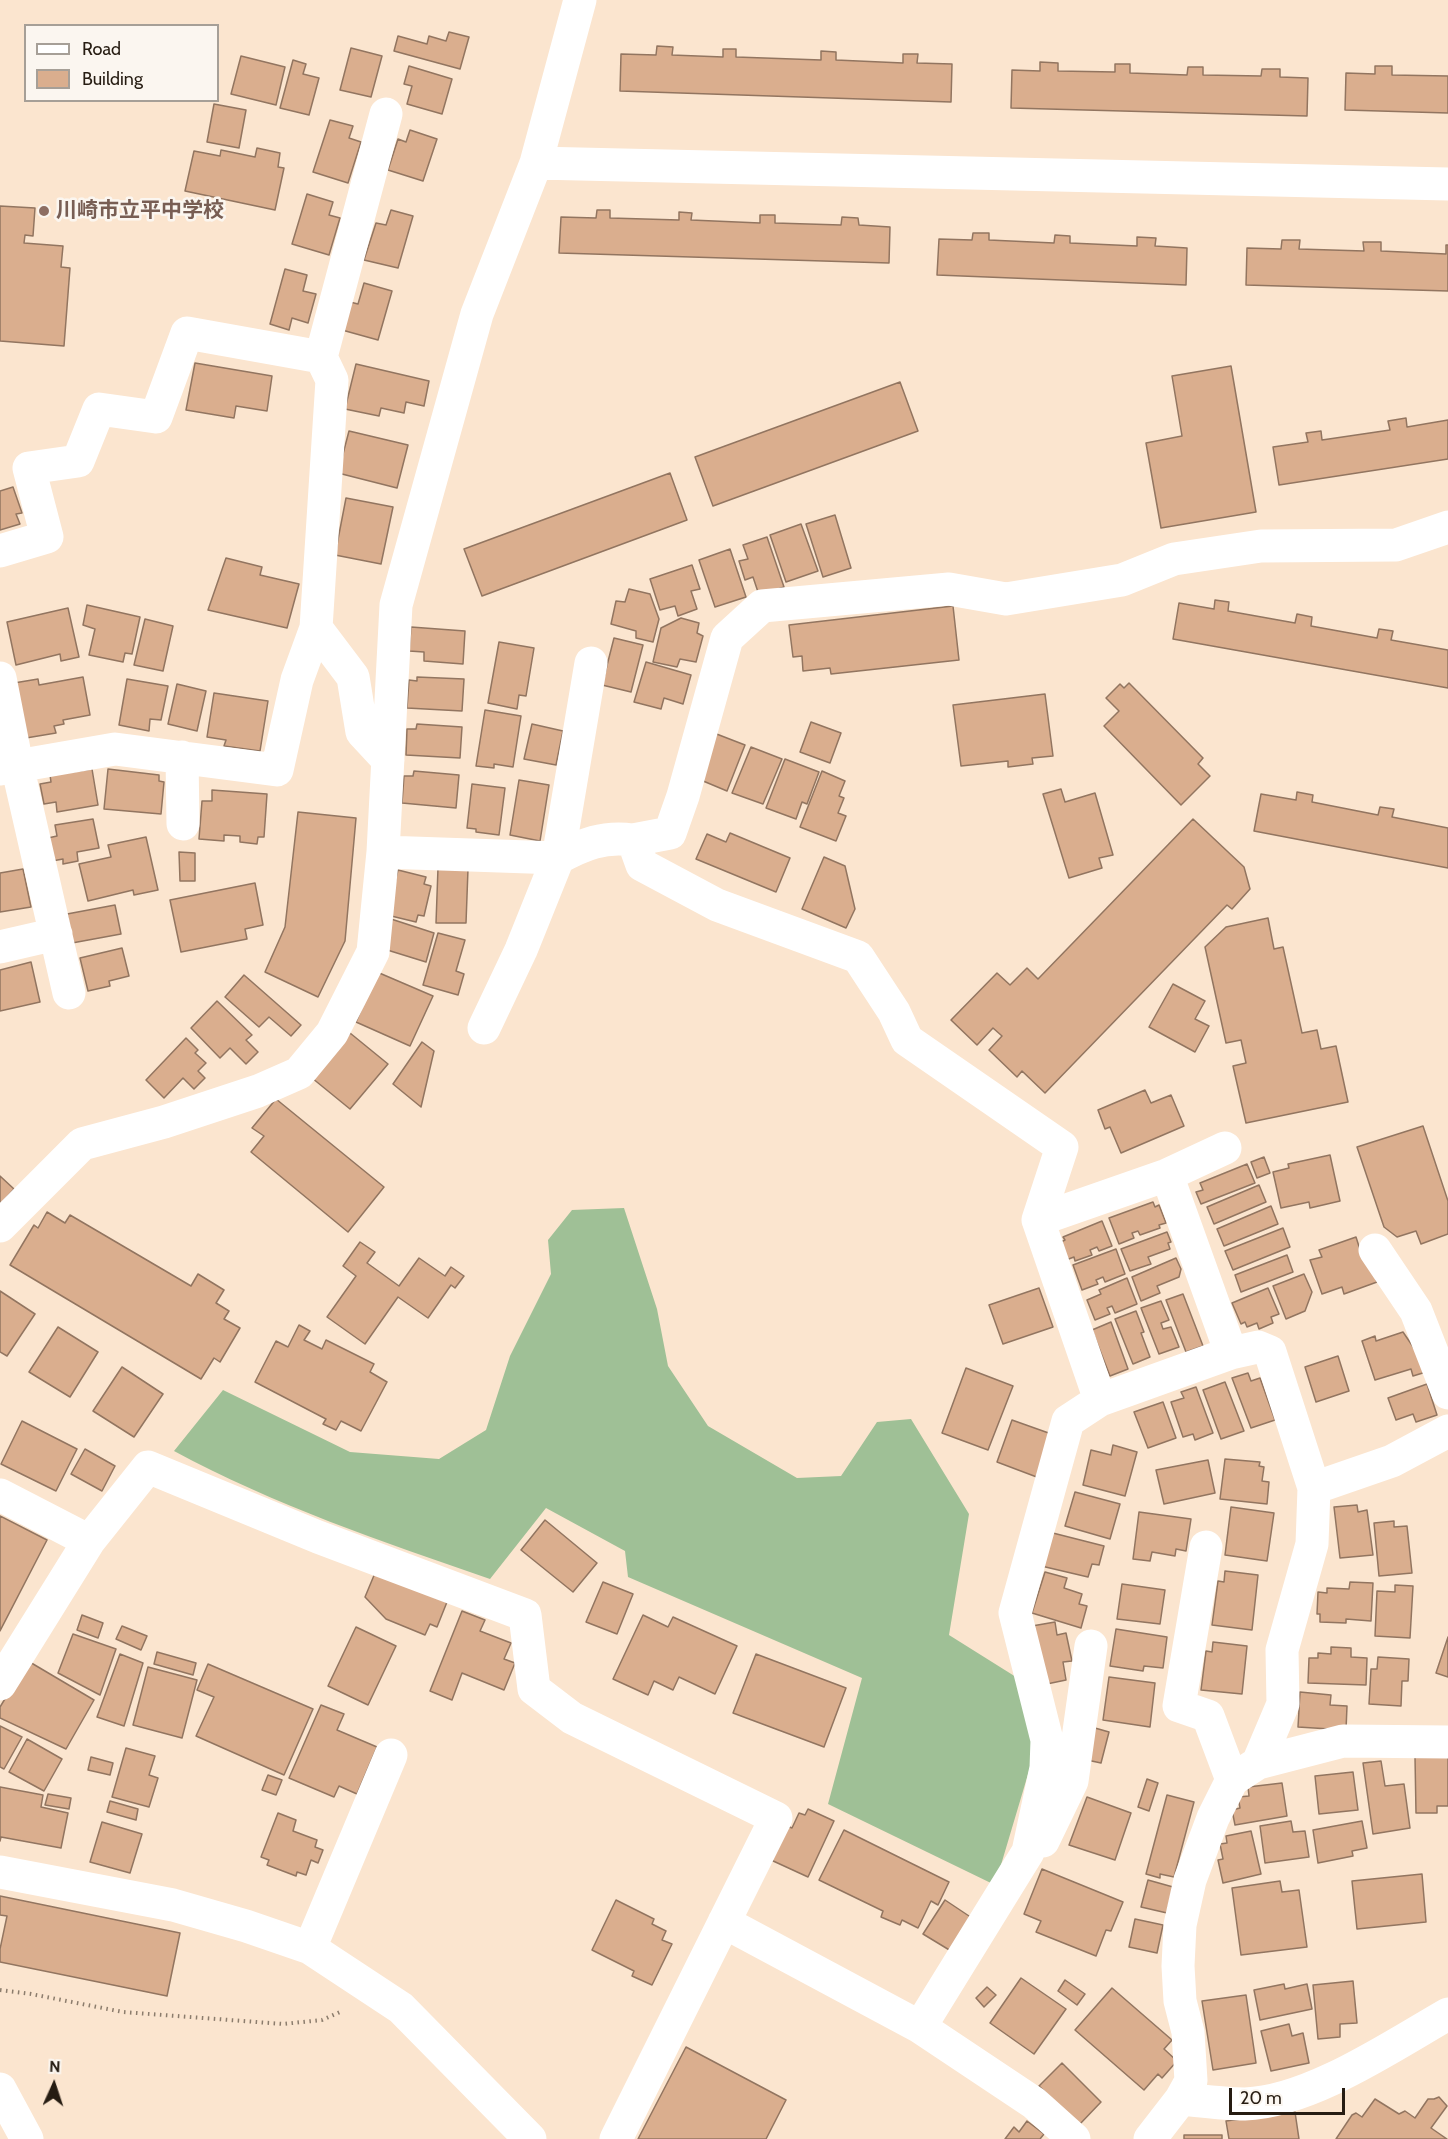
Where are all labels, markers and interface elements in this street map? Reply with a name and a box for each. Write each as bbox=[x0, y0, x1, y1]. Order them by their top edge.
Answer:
legend bbox=[24, 24, 219, 102]
text: Road bbox=[82, 38, 121, 60]
text: Building bbox=[82, 68, 143, 90]
place label: 川崎市立平中学校 bbox=[56, 198, 224, 224]
marker: 川崎市立平中学校 bbox=[37, 204, 51, 218]
north arrow bbox=[24, 2055, 84, 2115]
text: N bbox=[49, 2057, 61, 2076]
scale bar bbox=[1232, 2076, 1348, 2114]
text: 20 m bbox=[1240, 2087, 1282, 2109]

